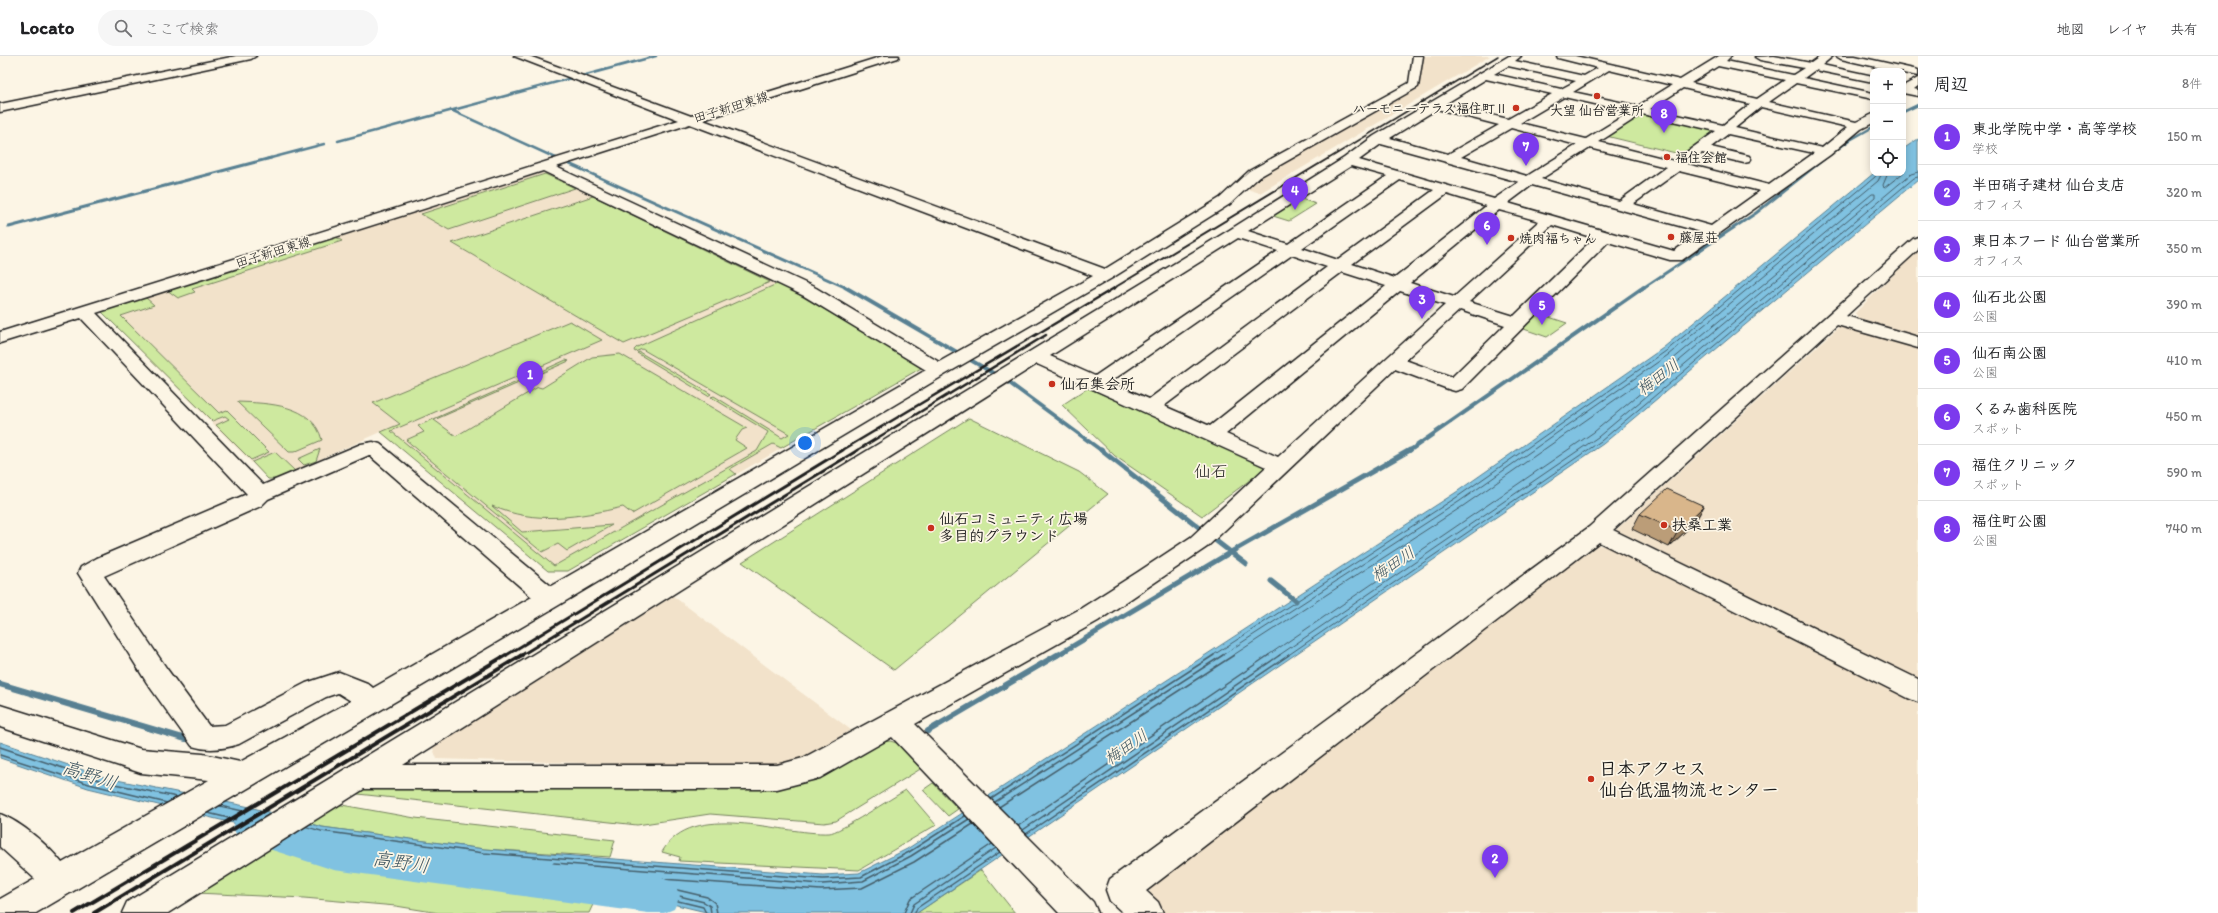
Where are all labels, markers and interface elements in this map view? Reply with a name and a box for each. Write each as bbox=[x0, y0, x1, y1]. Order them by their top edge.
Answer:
search box bbox=[98, 10, 378, 46]
text: Locato bbox=[20, 16, 74, 39]
icon: search bbox=[112, 17, 134, 39]
text: ここで検索 bbox=[144, 20, 219, 38]
text: 地図 bbox=[2057, 21, 2085, 38]
text: レイヤ bbox=[2107, 21, 2148, 38]
text: 共有 bbox=[2170, 21, 2198, 38]
map controls bbox=[1870, 68, 1906, 176]
button: + bbox=[1870, 68, 1906, 104]
text: 周辺 bbox=[1934, 74, 1968, 94]
text: 8件 bbox=[2182, 76, 2202, 91]
street label: 田子新田東線 bbox=[692, 88, 771, 126]
marker: 大望 仙台営業所 bbox=[1592, 91, 1602, 101]
pin: 8 bbox=[1651, 100, 1677, 133]
place label: ハーモニーテラス福住町Ⅱ bbox=[1353, 101, 1508, 116]
marker: ハーモニーテラス福住町Ⅱ bbox=[1511, 103, 1521, 113]
place label: 大望 仙台営業所 bbox=[1550, 103, 1644, 118]
button: − bbox=[1870, 104, 1906, 140]
text: 東北学院中学・高等学校 bbox=[1972, 120, 2137, 138]
text: 1 bbox=[1944, 129, 1950, 144]
text: 150 m bbox=[2167, 129, 2202, 144]
pin: 7 bbox=[1513, 133, 1539, 166]
button: locate bbox=[1870, 140, 1906, 176]
text: 学校 bbox=[1972, 141, 1998, 156]
place label: 福住会館 bbox=[1675, 150, 1727, 165]
marker: 福住会館 bbox=[1662, 152, 1672, 162]
text: 半田硝子建材 仙台支店 bbox=[1972, 176, 2125, 194]
pin: 4 bbox=[1282, 177, 1308, 210]
text: 2 bbox=[1944, 185, 1950, 200]
text: 320 m bbox=[2166, 185, 2202, 200]
text: オフィス bbox=[1972, 197, 2024, 212]
pin: 6 bbox=[1474, 212, 1500, 245]
place label: 藤屋荘 bbox=[1679, 230, 1718, 245]
place label: 焼肉福ちゃん bbox=[1519, 231, 1597, 246]
marker: 藤屋荘 bbox=[1666, 232, 1676, 242]
text: 東日本フード 仙台営業所 bbox=[1972, 232, 2140, 250]
street label: 田子新田東線 bbox=[234, 233, 313, 271]
marker: 焼肉福ちゃん bbox=[1506, 233, 1516, 243]
text: 3 bbox=[1943, 241, 1951, 256]
text: 350 m bbox=[2166, 241, 2202, 256]
text: オフィス bbox=[1972, 253, 2024, 268]
pin: 3 bbox=[1409, 286, 1435, 319]
text: 仙石北公園 bbox=[1972, 288, 2047, 306]
pin: 5 bbox=[1529, 292, 1555, 325]
text: 4 bbox=[1943, 297, 1951, 312]
text: 390 m bbox=[2166, 297, 2202, 312]
text: 公園 bbox=[1972, 309, 1998, 324]
text: 仙石南公園 bbox=[1972, 344, 2047, 362]
text: 5 bbox=[1944, 353, 1950, 368]
text: 410 m bbox=[2166, 353, 2202, 368]
water label: 梅田川 bbox=[1633, 355, 1683, 399]
pin: 1 bbox=[517, 361, 543, 394]
text: 公園 bbox=[1972, 365, 1998, 380]
place label: 仙石集会所 bbox=[1060, 375, 1135, 393]
marker: 仙石集会所 bbox=[1047, 379, 1057, 389]
text: くるみ歯科医院 bbox=[1972, 400, 2077, 418]
text: 6 bbox=[1944, 409, 1950, 424]
text: 450 m bbox=[2165, 409, 2202, 424]
text: スポット bbox=[1972, 421, 2024, 436]
your location bbox=[795, 433, 815, 453]
text: 福住クリニック bbox=[1972, 456, 2077, 474]
district label: 仙石 bbox=[1194, 461, 1228, 481]
text: 7 bbox=[1944, 465, 1950, 480]
text: 590 m bbox=[2167, 465, 2202, 480]
text: スポット bbox=[1972, 477, 2024, 492]
place label: 仙石コミュニティ広場 多目的グラウンド bbox=[939, 510, 1088, 545]
text: 福住町公園 bbox=[1972, 512, 2047, 530]
place label: 扶桑工業 bbox=[1672, 516, 1732, 534]
marker: 扶桑工業 bbox=[1659, 520, 1669, 530]
text: 8 bbox=[1943, 521, 1951, 536]
text: 740 m bbox=[2166, 521, 2202, 536]
marker: 仙石コミュニティ広場 多目的グラウンド bbox=[926, 523, 936, 533]
text: 公園 bbox=[1972, 533, 1998, 548]
water label: 梅田川 bbox=[1368, 543, 1418, 585]
water label: 梅田川 bbox=[1101, 725, 1151, 769]
water label: 高野川 bbox=[59, 755, 121, 795]
place label: 日本アクセス 仙台低温物流センター bbox=[1599, 758, 1779, 801]
marker: 日本アクセス 仙台低温物流センター bbox=[1586, 774, 1596, 784]
pin: 2 bbox=[1482, 845, 1508, 878]
water label: 高野川 bbox=[371, 847, 431, 877]

